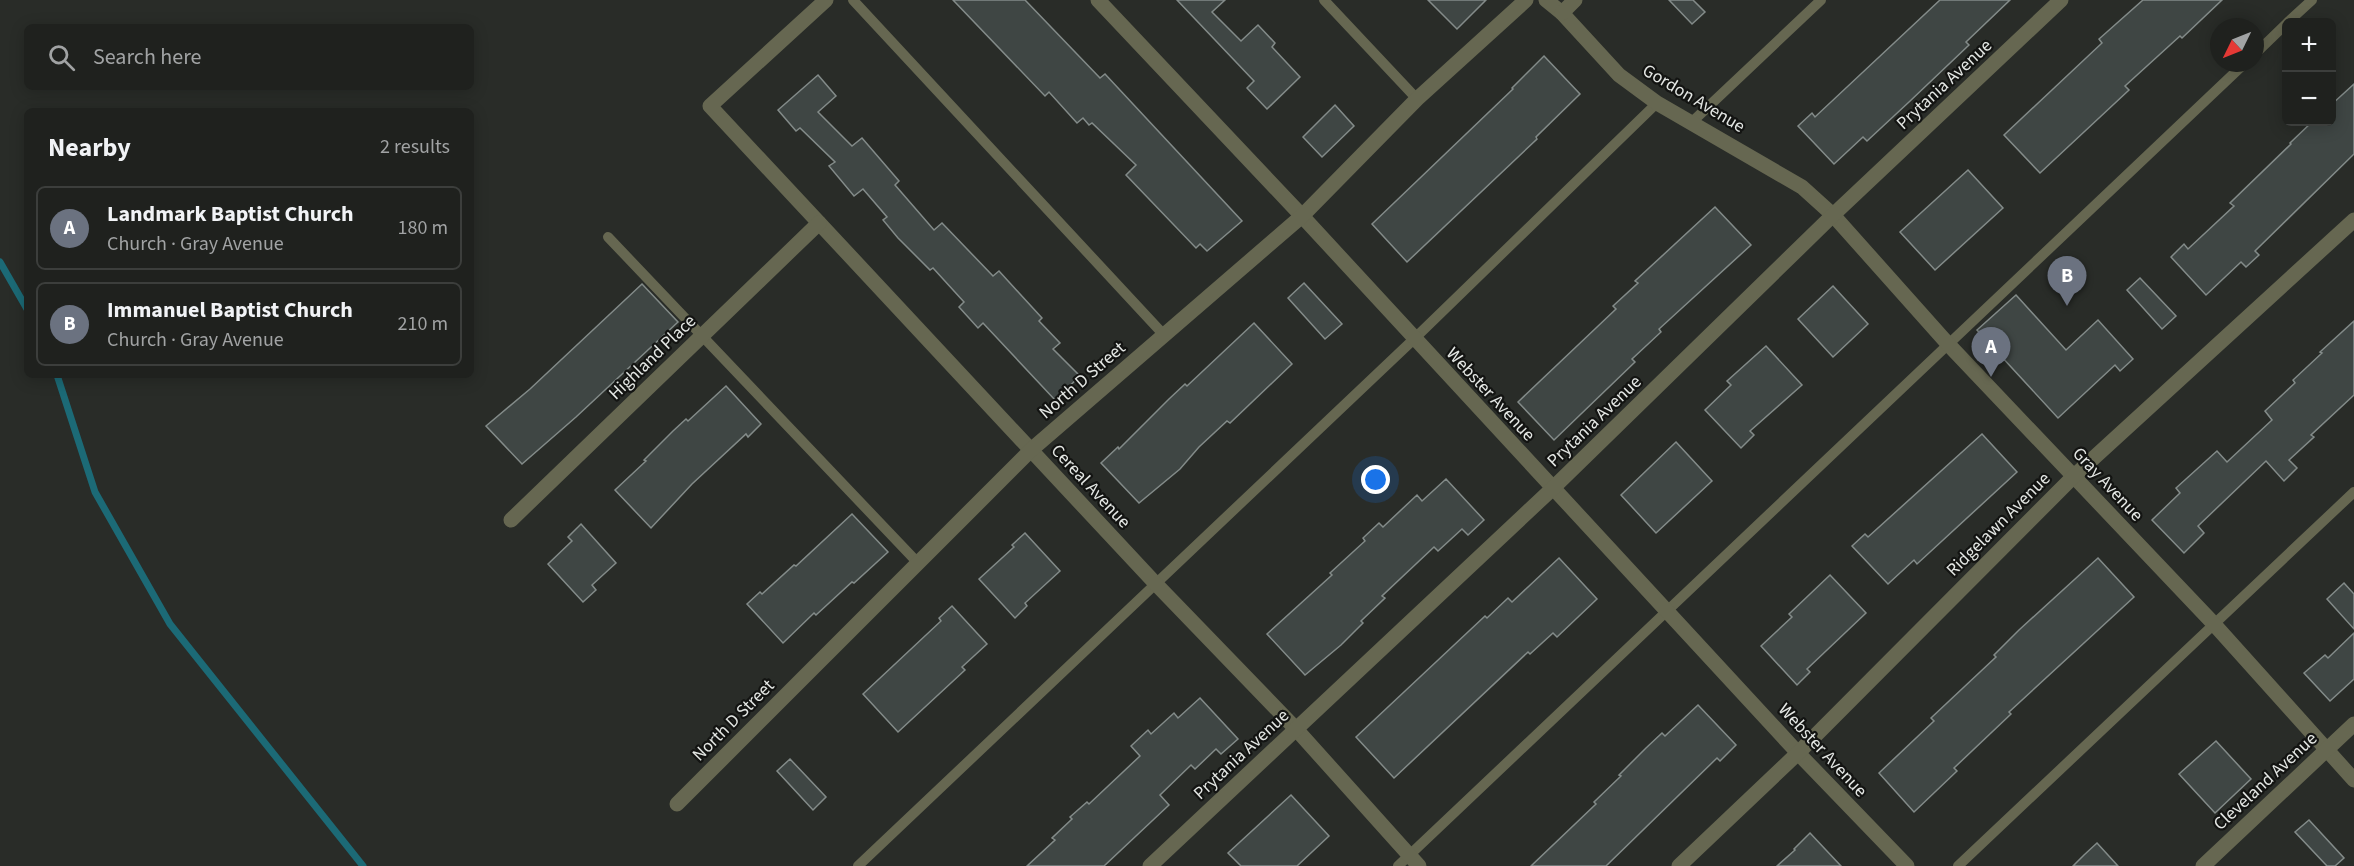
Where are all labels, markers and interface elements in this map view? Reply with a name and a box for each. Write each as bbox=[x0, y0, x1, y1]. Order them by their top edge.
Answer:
north arrow bbox=[2210, 18, 2264, 72]
map controls bbox=[2282, 18, 2336, 126]
button: + bbox=[2282, 18, 2336, 72]
search box bbox=[24, 24, 474, 90]
street label: Prytania Avenue bbox=[1891, 33, 1998, 135]
icon: search bbox=[45, 41, 78, 74]
text: Search here bbox=[93, 41, 201, 73]
street label: Gordon Avenue bbox=[1638, 58, 1750, 139]
button: − bbox=[2282, 72, 2336, 126]
text: Nearby bbox=[48, 129, 131, 166]
text: 2 results bbox=[380, 133, 450, 161]
text: Landmark Baptist Church bbox=[107, 198, 354, 230]
text: A bbox=[64, 214, 75, 242]
text: 180 m bbox=[398, 214, 448, 242]
text: Church · Gray Avenue bbox=[107, 230, 284, 258]
pin: B bbox=[2048, 256, 2086, 306]
text: Immanuel Baptist Church bbox=[107, 294, 353, 326]
street label: Highland Place bbox=[603, 309, 702, 406]
text: B bbox=[63, 310, 76, 338]
text: 210 m bbox=[398, 310, 448, 338]
text: Church · Gray Avenue bbox=[107, 326, 284, 354]
pin: A bbox=[1972, 328, 2010, 377]
street label: North D Street bbox=[1034, 336, 1131, 425]
street label: Webster Avenue bbox=[1440, 342, 1541, 447]
street label: Prytania Avenue bbox=[1542, 370, 1647, 473]
street label: Cereal Avenue bbox=[1045, 439, 1136, 534]
street label: Gray Avenue bbox=[2067, 442, 2149, 527]
your location bbox=[1361, 465, 1390, 494]
street label: Ridgelawn Avenue bbox=[1941, 467, 2056, 582]
street label: North D Street bbox=[687, 674, 780, 767]
street label: Webster Avenue bbox=[1772, 698, 1873, 803]
street label: Prytania Avenue bbox=[1188, 703, 1295, 805]
street label: Cleveland Avenue bbox=[2208, 727, 2323, 836]

